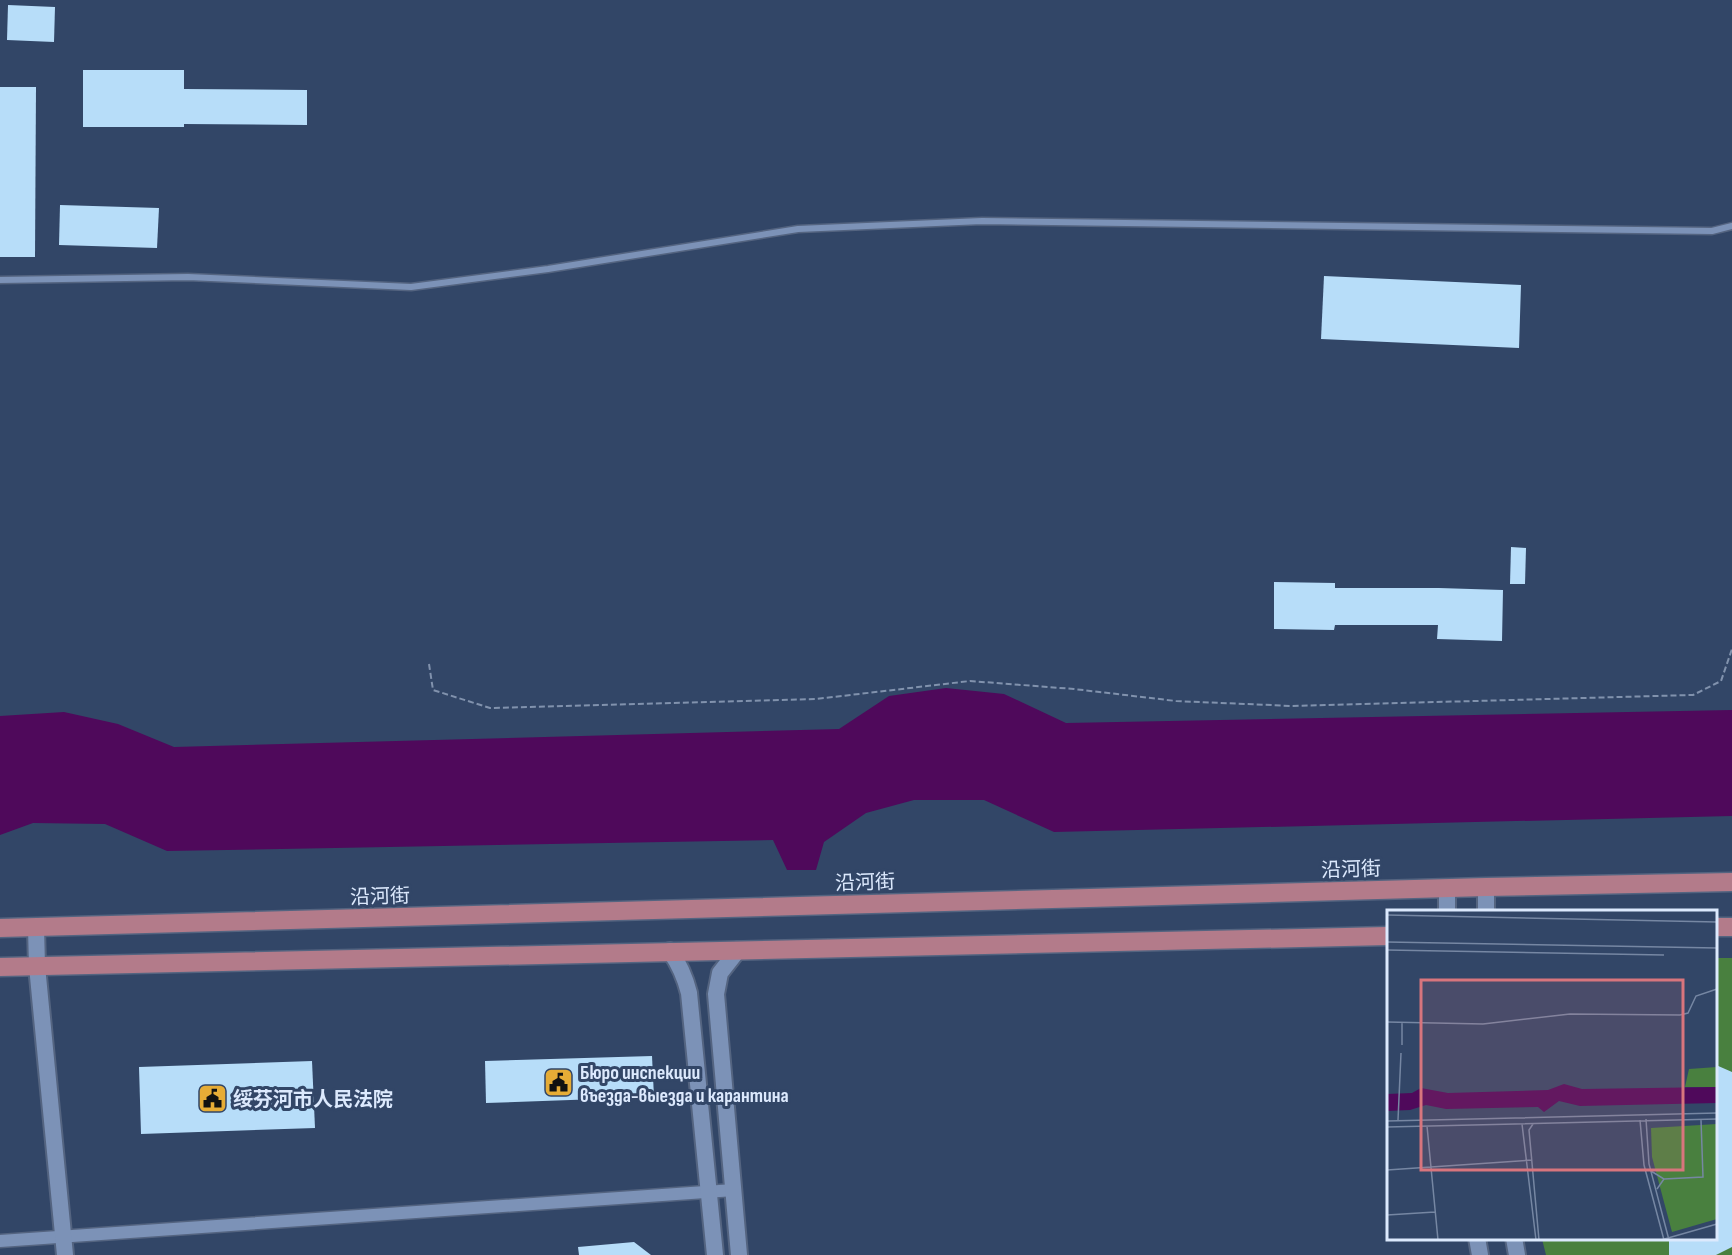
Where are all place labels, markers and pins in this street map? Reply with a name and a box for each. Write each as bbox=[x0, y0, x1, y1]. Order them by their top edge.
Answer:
place label: Бюро инспекции въезда-выезда и карантина bbox=[580, 1061, 789, 1108]
public building icon: Бюро инспекции въезда-выезда и карантина bbox=[543, 1067, 575, 1099]
public building icon: 绥芬河市人民法院 bbox=[196, 1083, 228, 1115]
place label: 绥芬河市人民法院 bbox=[233, 1088, 393, 1112]

